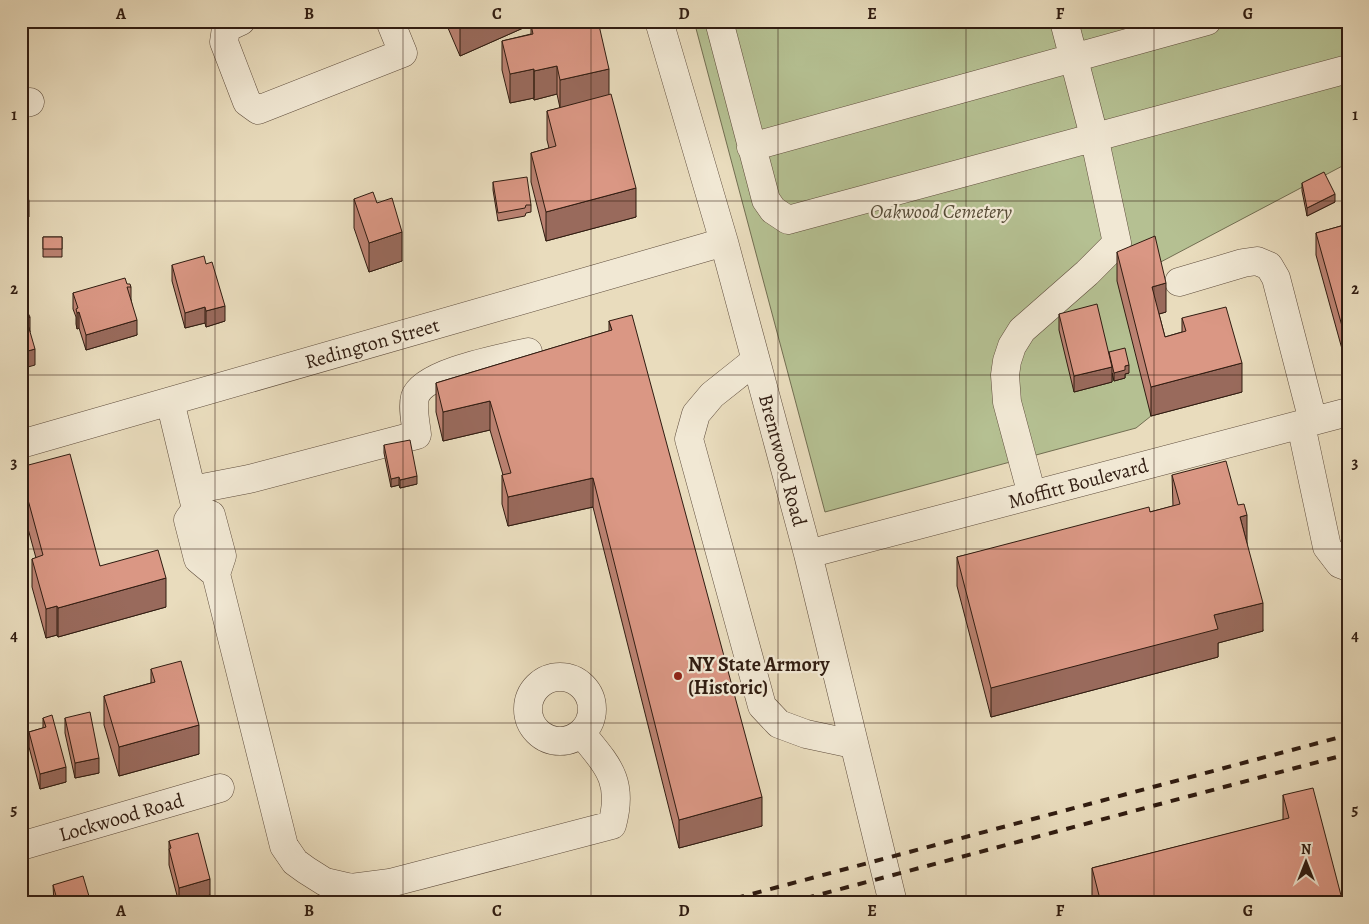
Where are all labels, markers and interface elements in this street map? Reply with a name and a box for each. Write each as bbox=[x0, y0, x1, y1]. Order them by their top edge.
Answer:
text: A bbox=[115, 3, 127, 25]
text: B bbox=[304, 3, 314, 25]
text: C bbox=[492, 3, 502, 25]
text: D bbox=[678, 3, 690, 25]
text: E bbox=[867, 3, 877, 25]
text: F bbox=[1056, 3, 1065, 25]
text: G bbox=[1243, 3, 1253, 25]
text: 1 bbox=[11, 104, 17, 126]
text: 1 bbox=[1352, 104, 1358, 126]
park label: Oakwood Cemetery bbox=[870, 198, 1012, 225]
text: 2 bbox=[10, 278, 18, 300]
text: 2 bbox=[1351, 278, 1359, 300]
street label: Redington Street bbox=[302, 311, 443, 376]
street label: Brentwood Road bbox=[752, 391, 813, 529]
text: 3 bbox=[11, 452, 18, 474]
street label: Moffitt Boulevard bbox=[1005, 452, 1151, 515]
text: 3 bbox=[1352, 452, 1359, 474]
text: 4 bbox=[10, 625, 18, 647]
text: 4 bbox=[1351, 625, 1359, 647]
place label: NY State Armory (Historic) bbox=[688, 651, 830, 701]
marker: NY State Armory (Historic) bbox=[672, 670, 684, 682]
street label: Lockwood Road bbox=[56, 787, 187, 848]
text: 5 bbox=[11, 799, 18, 821]
text: 5 bbox=[1352, 799, 1359, 821]
north arrow bbox=[1282, 836, 1332, 886]
text: N bbox=[1301, 840, 1311, 859]
text: A bbox=[115, 900, 127, 922]
text: B bbox=[304, 900, 314, 922]
text: C bbox=[492, 900, 502, 922]
text: D bbox=[678, 900, 690, 922]
text: E bbox=[867, 900, 877, 922]
text: F bbox=[1056, 900, 1065, 922]
text: G bbox=[1243, 900, 1253, 922]

